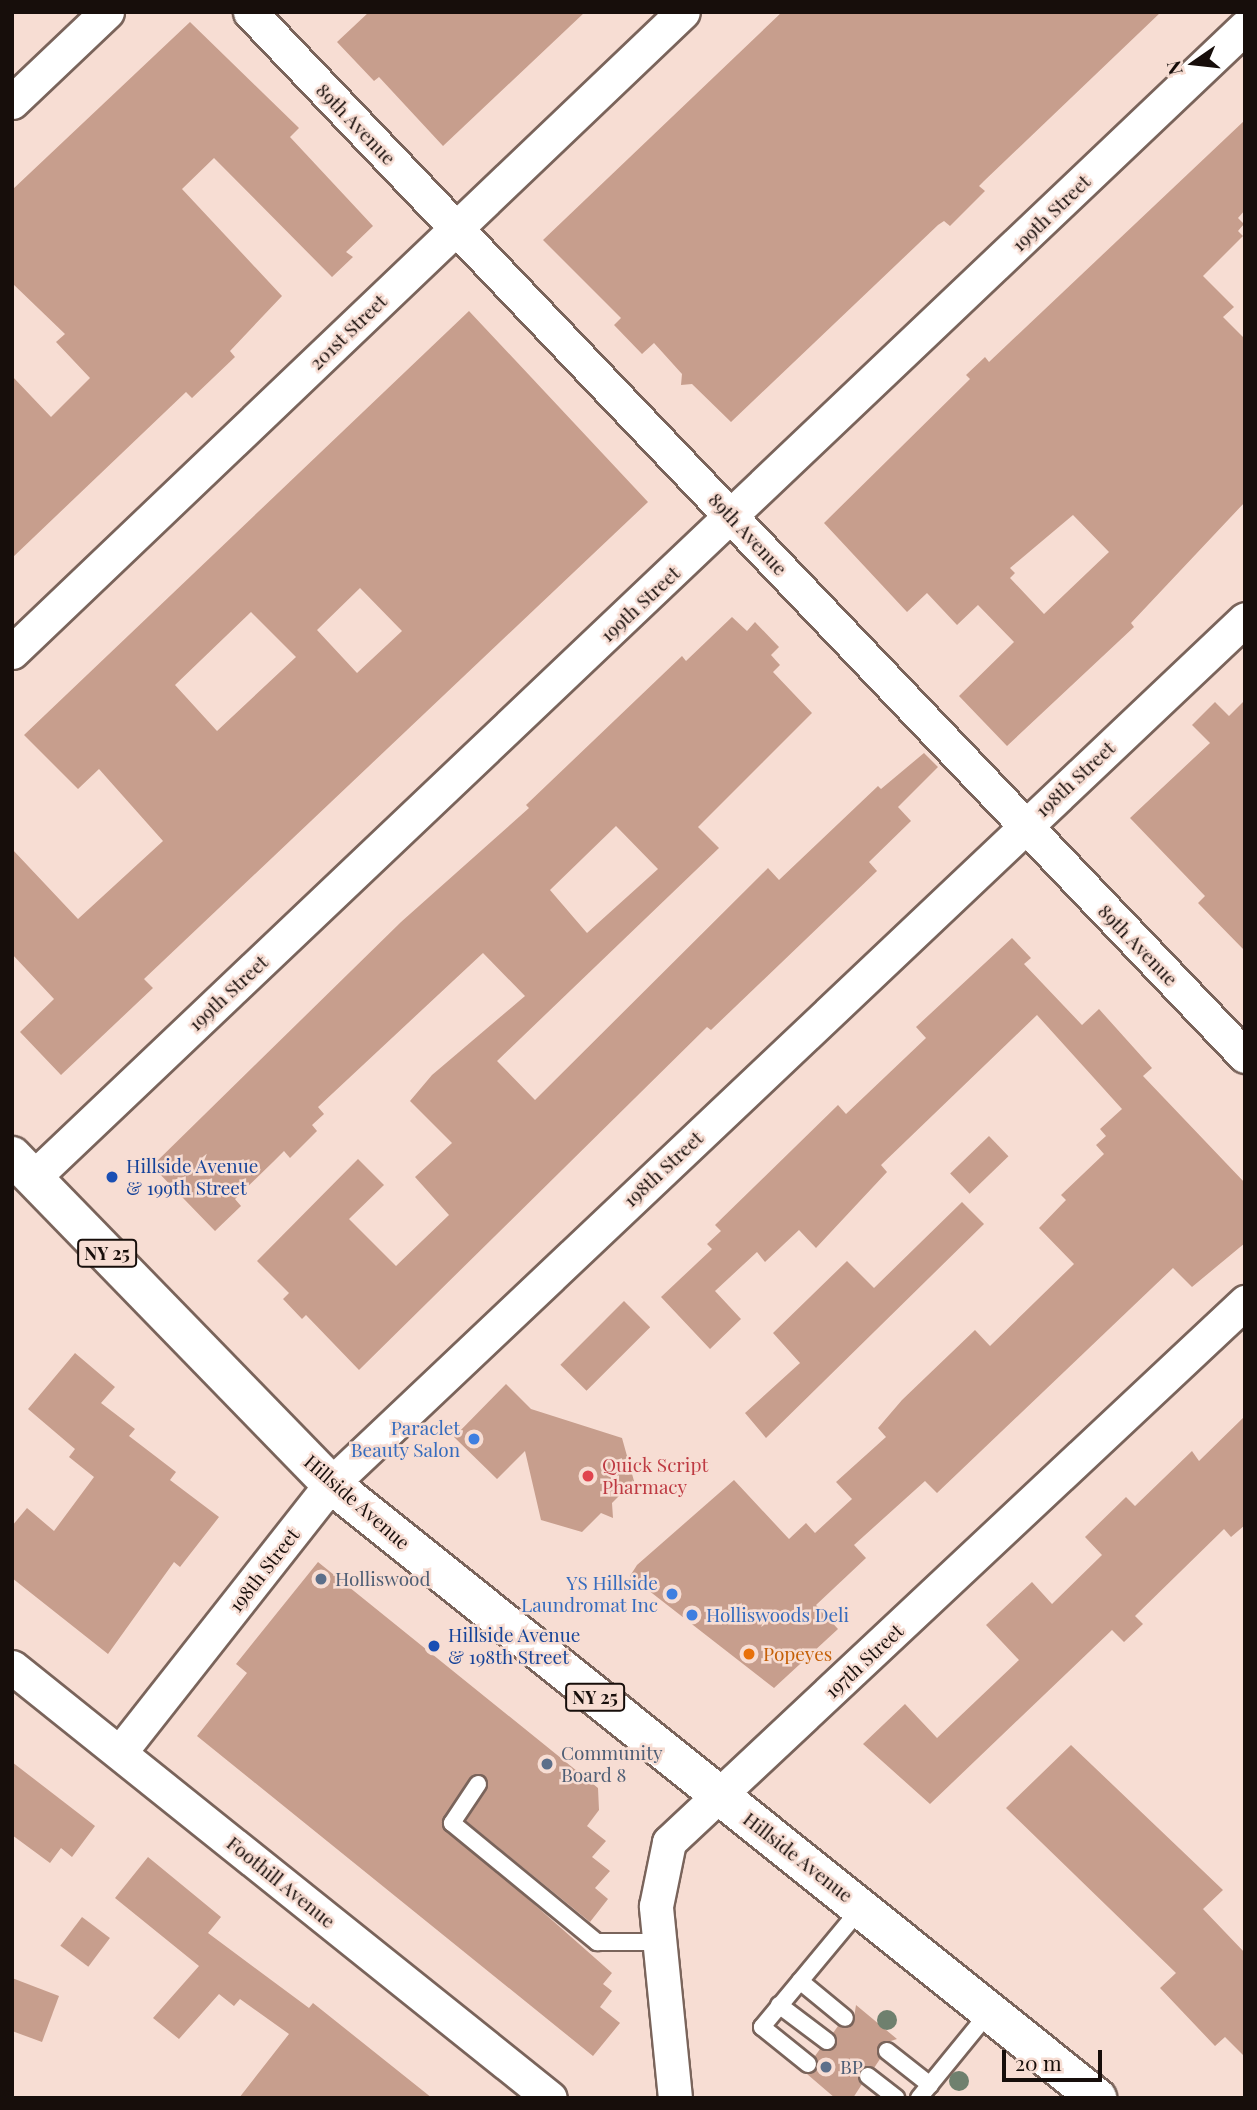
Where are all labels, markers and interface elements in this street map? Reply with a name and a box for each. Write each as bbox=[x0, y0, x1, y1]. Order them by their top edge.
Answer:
north arrow bbox=[1159, 28, 1229, 98]
text: N bbox=[1159, 58, 1188, 78]
street label: 89th Avenue bbox=[311, 78, 401, 170]
street label: 199th Street bbox=[1007, 170, 1095, 256]
street label: 201st Street bbox=[305, 290, 391, 374]
street label: 89th Avenue bbox=[704, 488, 792, 580]
street label: 199th Street bbox=[596, 562, 684, 646]
street label: 198th Street bbox=[1031, 736, 1119, 822]
street label: 89th Avenue bbox=[1093, 899, 1183, 991]
street label: 199th Street bbox=[184, 951, 272, 1035]
street label: 198th Street bbox=[619, 1126, 707, 1212]
place label: Hillside Avenue & 199th Street bbox=[126, 1155, 259, 1199]
marker: Hillside Avenue & 199th Street bbox=[104, 1169, 120, 1185]
road number: NY 25 bbox=[76, 1238, 138, 1268]
place label: Paraclet Beauty Salon bbox=[350, 1417, 460, 1461]
marker: Paraclet Beauty Salon bbox=[466, 1431, 482, 1447]
street label: Hillside Avenue bbox=[299, 1450, 415, 1554]
place label: Quick Script Pharmacy bbox=[602, 1454, 708, 1498]
marker: Quick Script Pharmacy bbox=[580, 1468, 596, 1484]
street label: 198th Street bbox=[224, 1523, 304, 1617]
place label: Holliswood bbox=[335, 1568, 431, 1590]
marker: Holliswood bbox=[313, 1571, 329, 1587]
place label: YS Hillside Laundromat Inc bbox=[521, 1572, 658, 1616]
marker: YS Hillside Laundromat Inc bbox=[664, 1586, 680, 1602]
place label: Holliswoods Deli bbox=[706, 1604, 849, 1626]
marker: Holliswoods Deli bbox=[684, 1607, 700, 1623]
street label: 197th Street bbox=[820, 1619, 908, 1703]
place label: Hillside Avenue & 198th Street bbox=[448, 1624, 581, 1668]
marker: Hillside Avenue & 198th Street bbox=[426, 1638, 442, 1654]
place label: Popeyes bbox=[763, 1643, 832, 1665]
marker: Popeyes bbox=[741, 1646, 757, 1662]
road number: NY 25 bbox=[564, 1682, 626, 1712]
place label: Community Board 8 bbox=[561, 1742, 662, 1786]
marker: Community Board 8 bbox=[539, 1756, 555, 1772]
street label: Hillside Avenue bbox=[739, 1807, 857, 1907]
street label: Foothill Avenue bbox=[222, 1831, 340, 1933]
scale bar bbox=[1005, 2036, 1105, 2080]
text: 20 m bbox=[1015, 2048, 1062, 2076]
place label: BP bbox=[840, 2056, 863, 2078]
marker: BP bbox=[818, 2059, 834, 2075]

